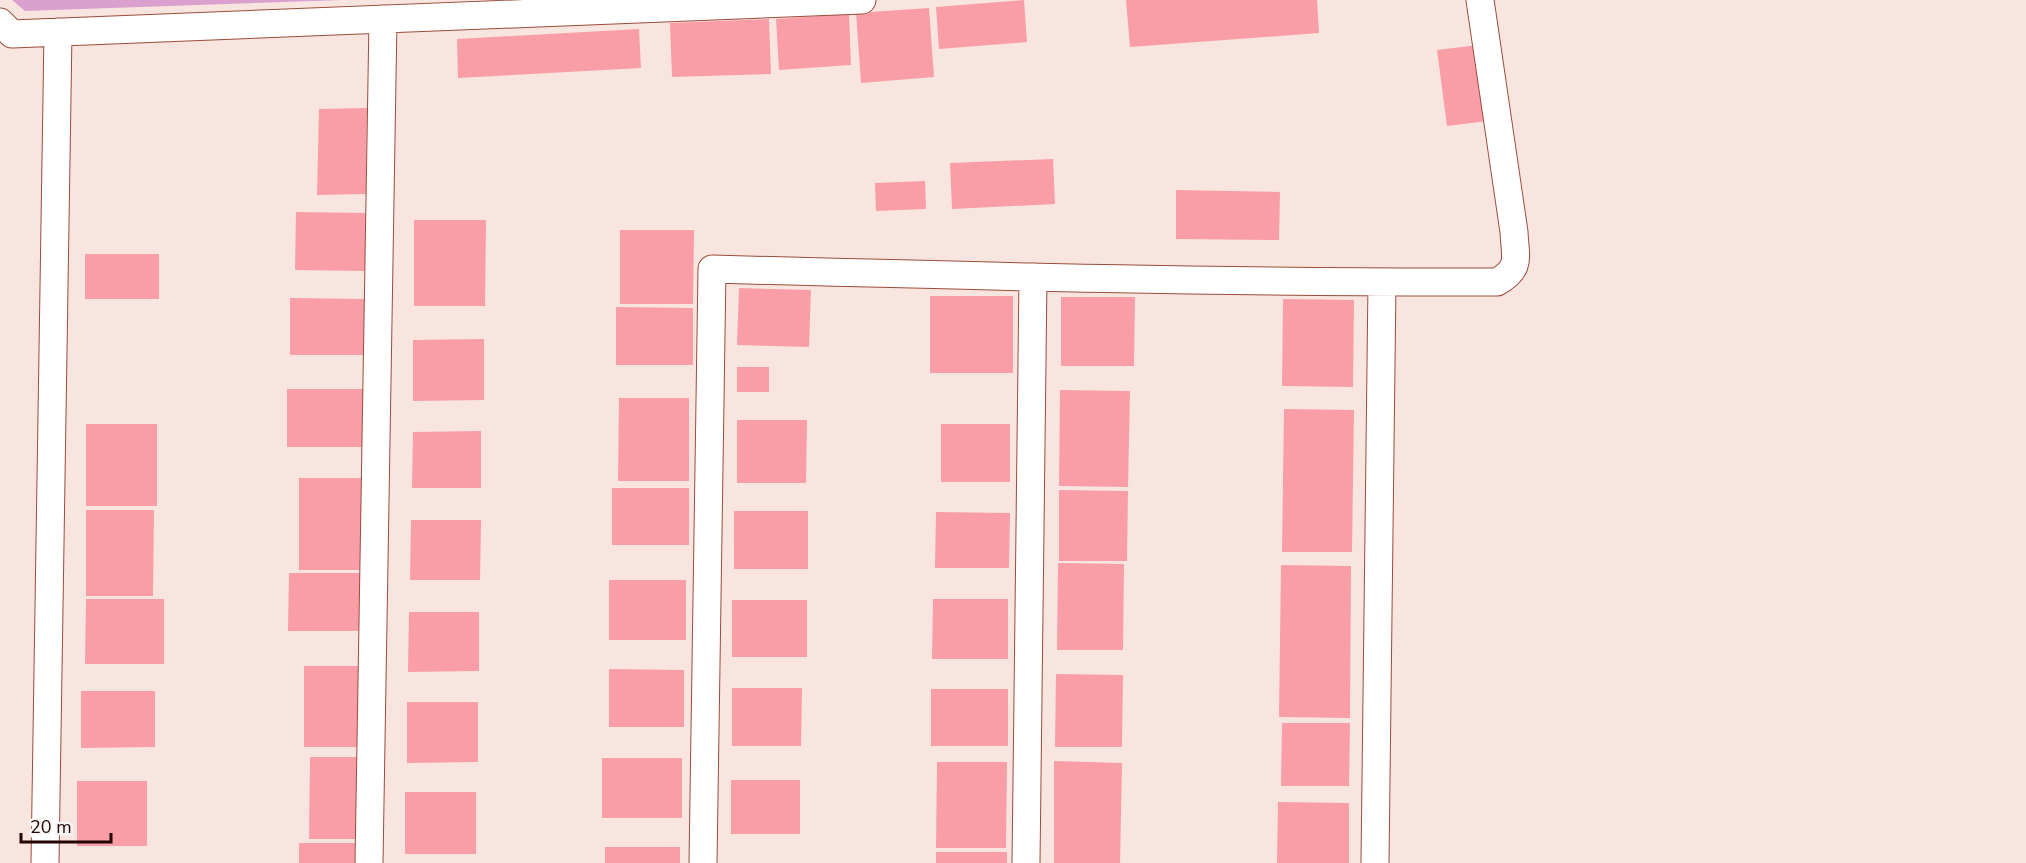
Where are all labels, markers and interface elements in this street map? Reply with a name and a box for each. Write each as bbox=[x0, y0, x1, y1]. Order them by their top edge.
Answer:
scale bar bbox=[21, 806, 111, 844]
text: 20 m bbox=[30, 815, 72, 839]

